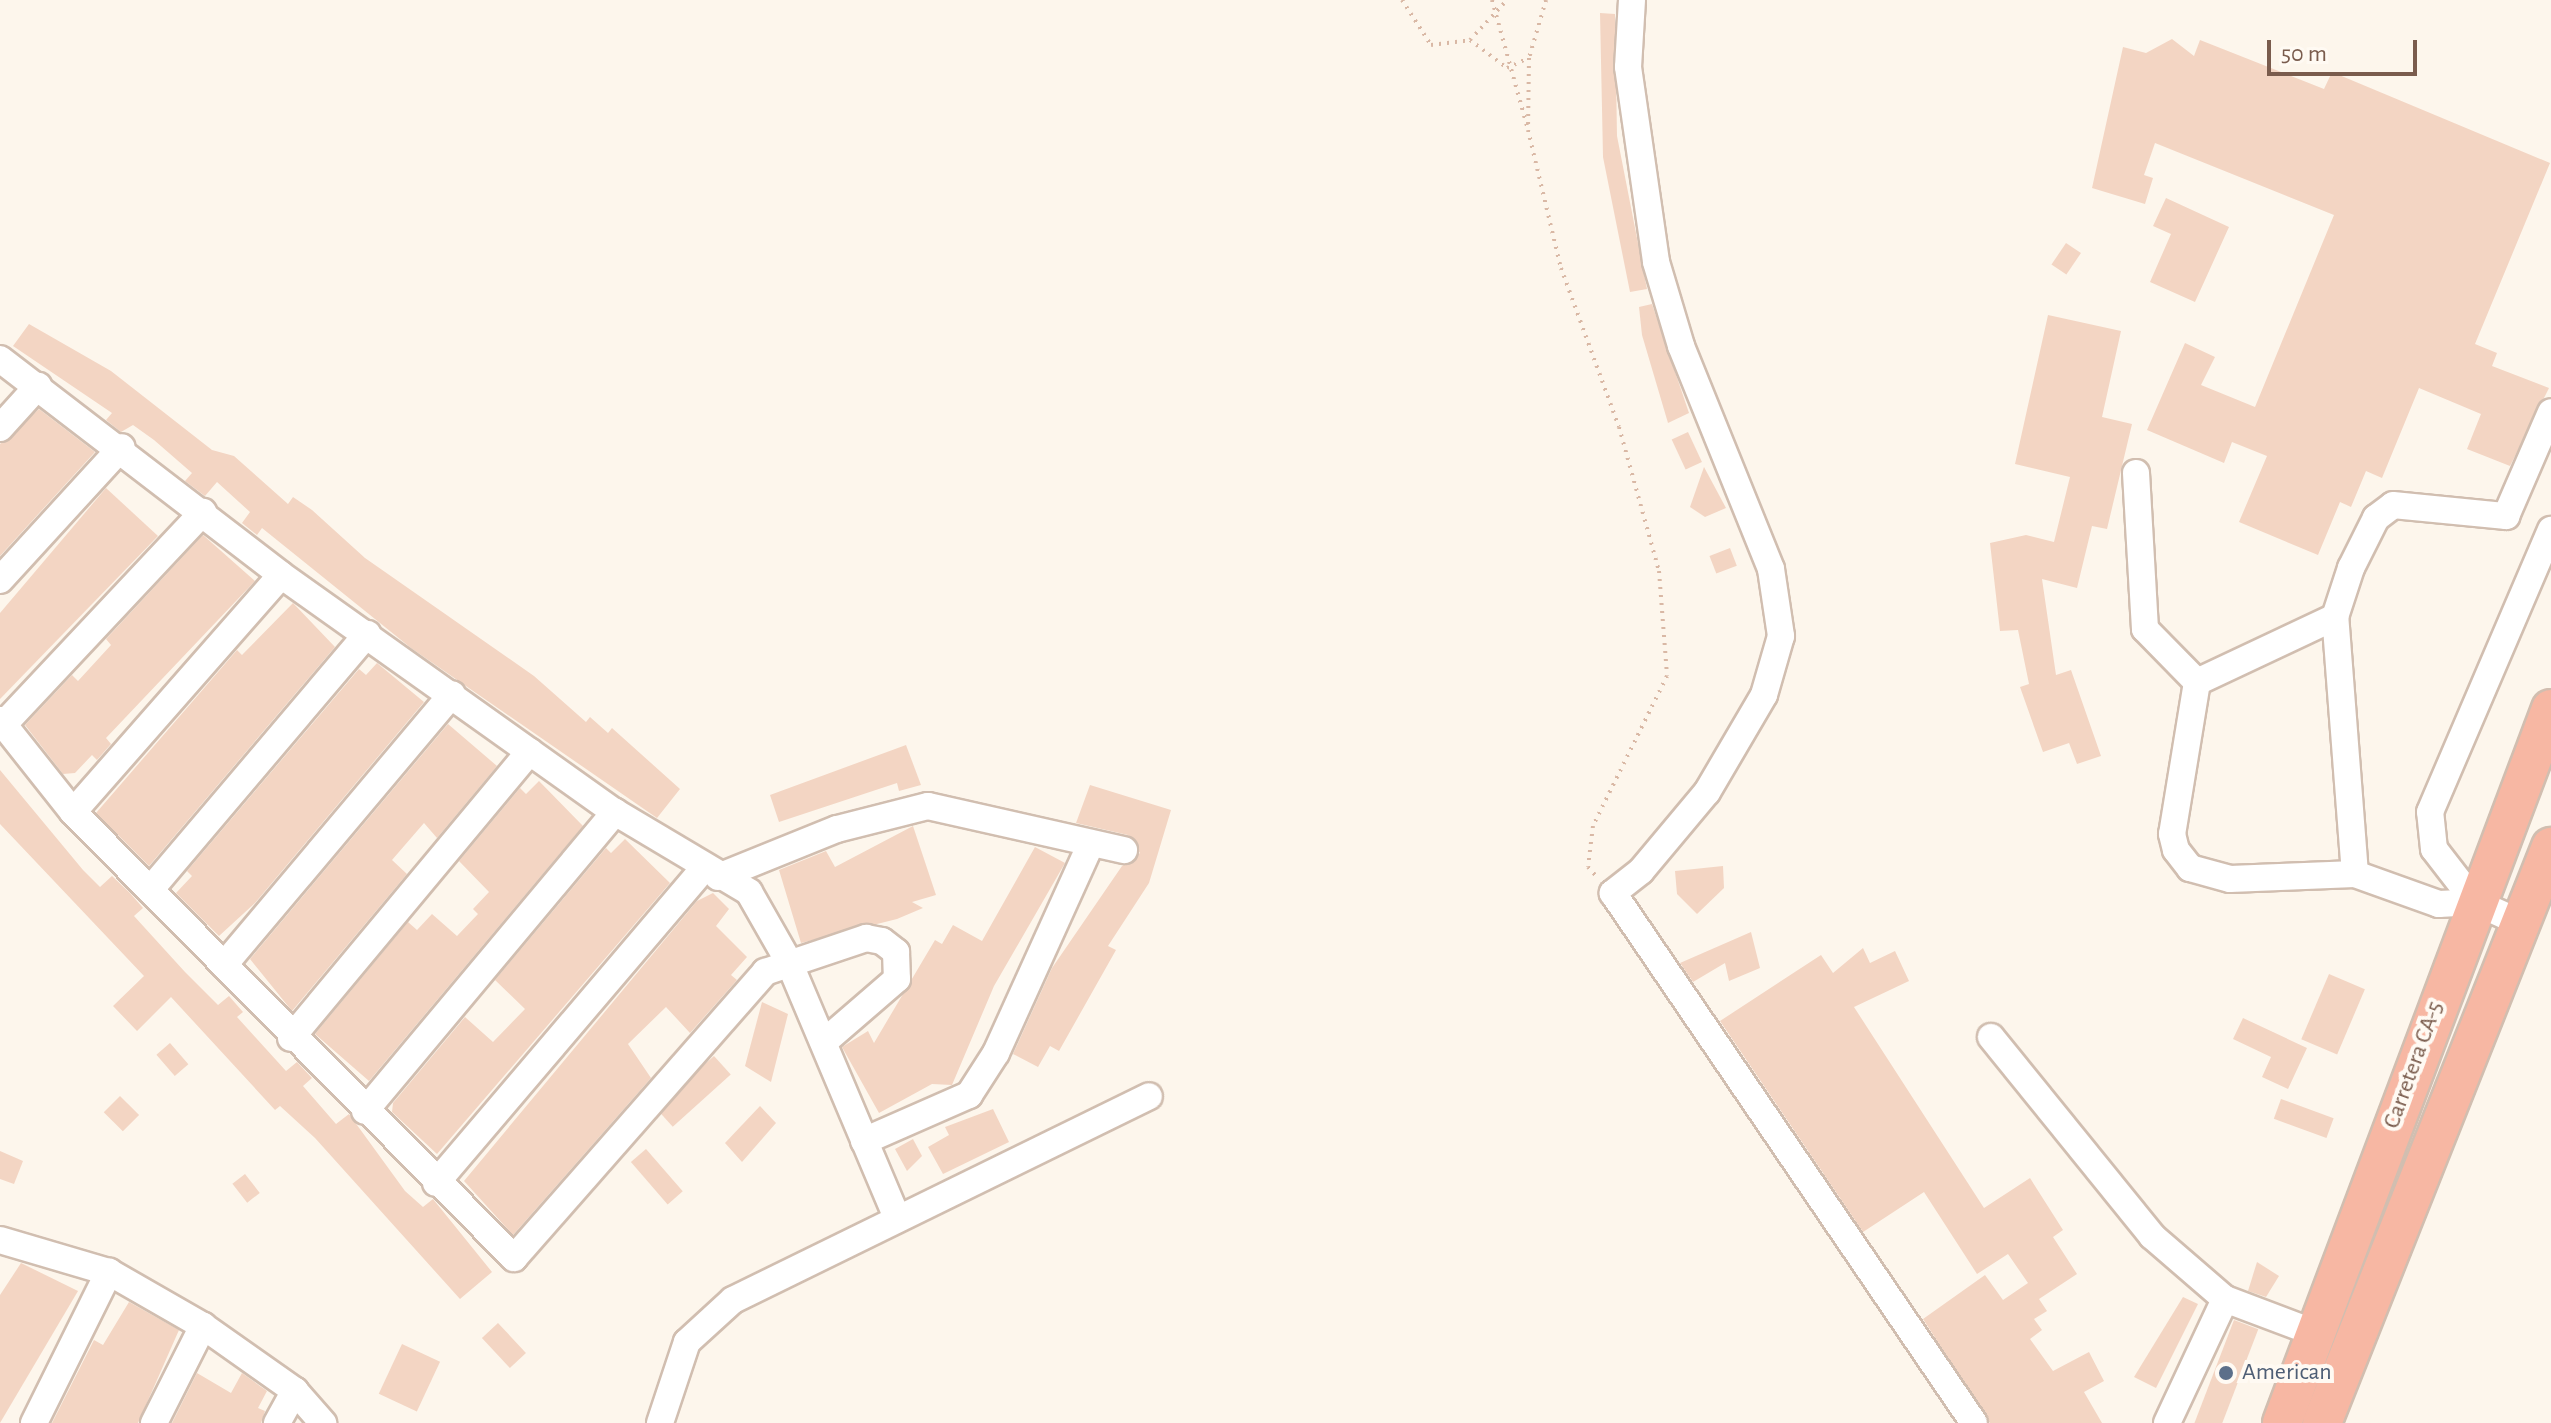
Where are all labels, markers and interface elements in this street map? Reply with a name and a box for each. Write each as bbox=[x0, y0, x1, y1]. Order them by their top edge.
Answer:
scale bar bbox=[2271, 24, 2421, 74]
text: 50 m bbox=[2281, 42, 2327, 66]
street label: Carretera CA-5 bbox=[2378, 997, 2450, 1133]
place label: American bbox=[2242, 1359, 2332, 1387]
marker: American bbox=[2217, 1364, 2235, 1382]

